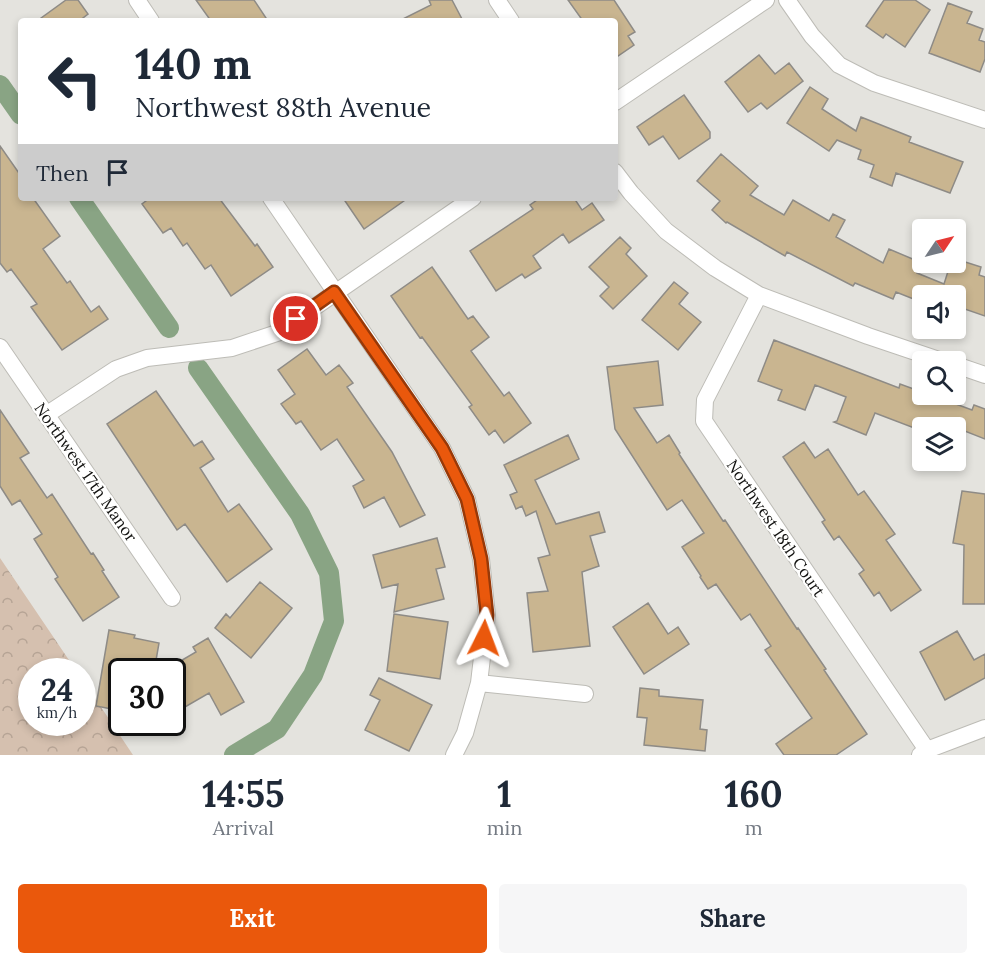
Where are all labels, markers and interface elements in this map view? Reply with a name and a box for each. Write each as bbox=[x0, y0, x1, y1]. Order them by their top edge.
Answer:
text: 140 m bbox=[135, 37, 251, 91]
icon: left bbox=[36, 42, 114, 120]
text: Northwest 88th Avenue bbox=[135, 90, 431, 124]
icon: arrive bbox=[101, 156, 134, 189]
text: Then bbox=[36, 159, 89, 187]
north arrow bbox=[912, 219, 966, 273]
map controls bbox=[912, 219, 966, 471]
button: sound bbox=[912, 285, 966, 339]
pin bbox=[270, 293, 321, 344]
icon: arrive bbox=[279, 302, 312, 335]
button: search bbox=[912, 351, 966, 405]
street label: Northwest 17th Manor bbox=[30, 399, 142, 546]
button: layers bbox=[912, 417, 966, 471]
street label: Northwest 18th Court bbox=[723, 456, 830, 601]
position arrow bbox=[452, 606, 516, 670]
speed limit sign: 30 bbox=[108, 658, 186, 736]
text: 24 bbox=[41, 671, 73, 709]
text: km/h bbox=[37, 703, 77, 722]
text: 14:55 bbox=[202, 771, 284, 817]
text: 1 bbox=[497, 771, 512, 817]
text: 160 bbox=[725, 771, 783, 817]
text: Arrival bbox=[213, 815, 274, 840]
text: min bbox=[487, 815, 522, 840]
text: m bbox=[745, 815, 763, 840]
button: Exit bbox=[18, 884, 487, 953]
button: Share bbox=[499, 884, 967, 953]

